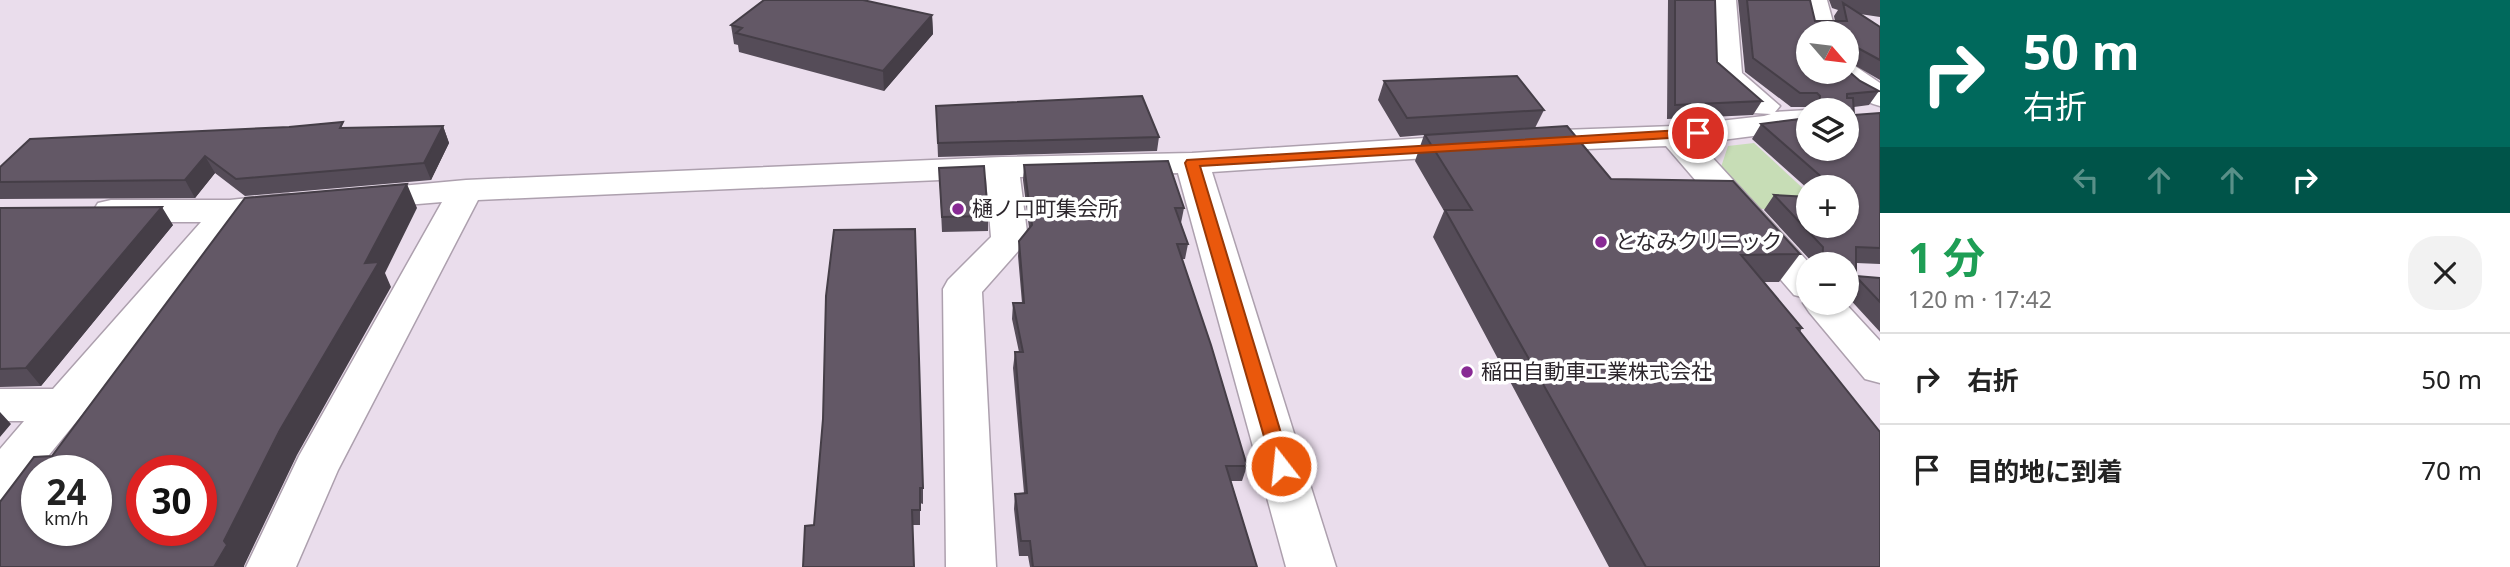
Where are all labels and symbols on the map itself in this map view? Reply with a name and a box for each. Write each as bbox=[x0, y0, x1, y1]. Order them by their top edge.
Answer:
north arrow bbox=[1796, 21, 1858, 84]
pin bbox=[1668, 103, 1728, 163]
place label: 樋ノ口町集会所 bbox=[972, 194, 1119, 222]
marker: 樋ノ口町集会所 bbox=[950, 201, 966, 217]
place label: となみクリニック bbox=[1615, 227, 1782, 255]
marker: となみクリニック bbox=[1593, 234, 1609, 250]
place label: 稲田自動車工業株式会社 bbox=[1481, 357, 1712, 385]
marker: 稲田自動車工業株式会社 bbox=[1459, 364, 1475, 380]
position arrow bbox=[1244, 429, 1318, 503]
speed limit sign: 30 bbox=[126, 455, 217, 546]

